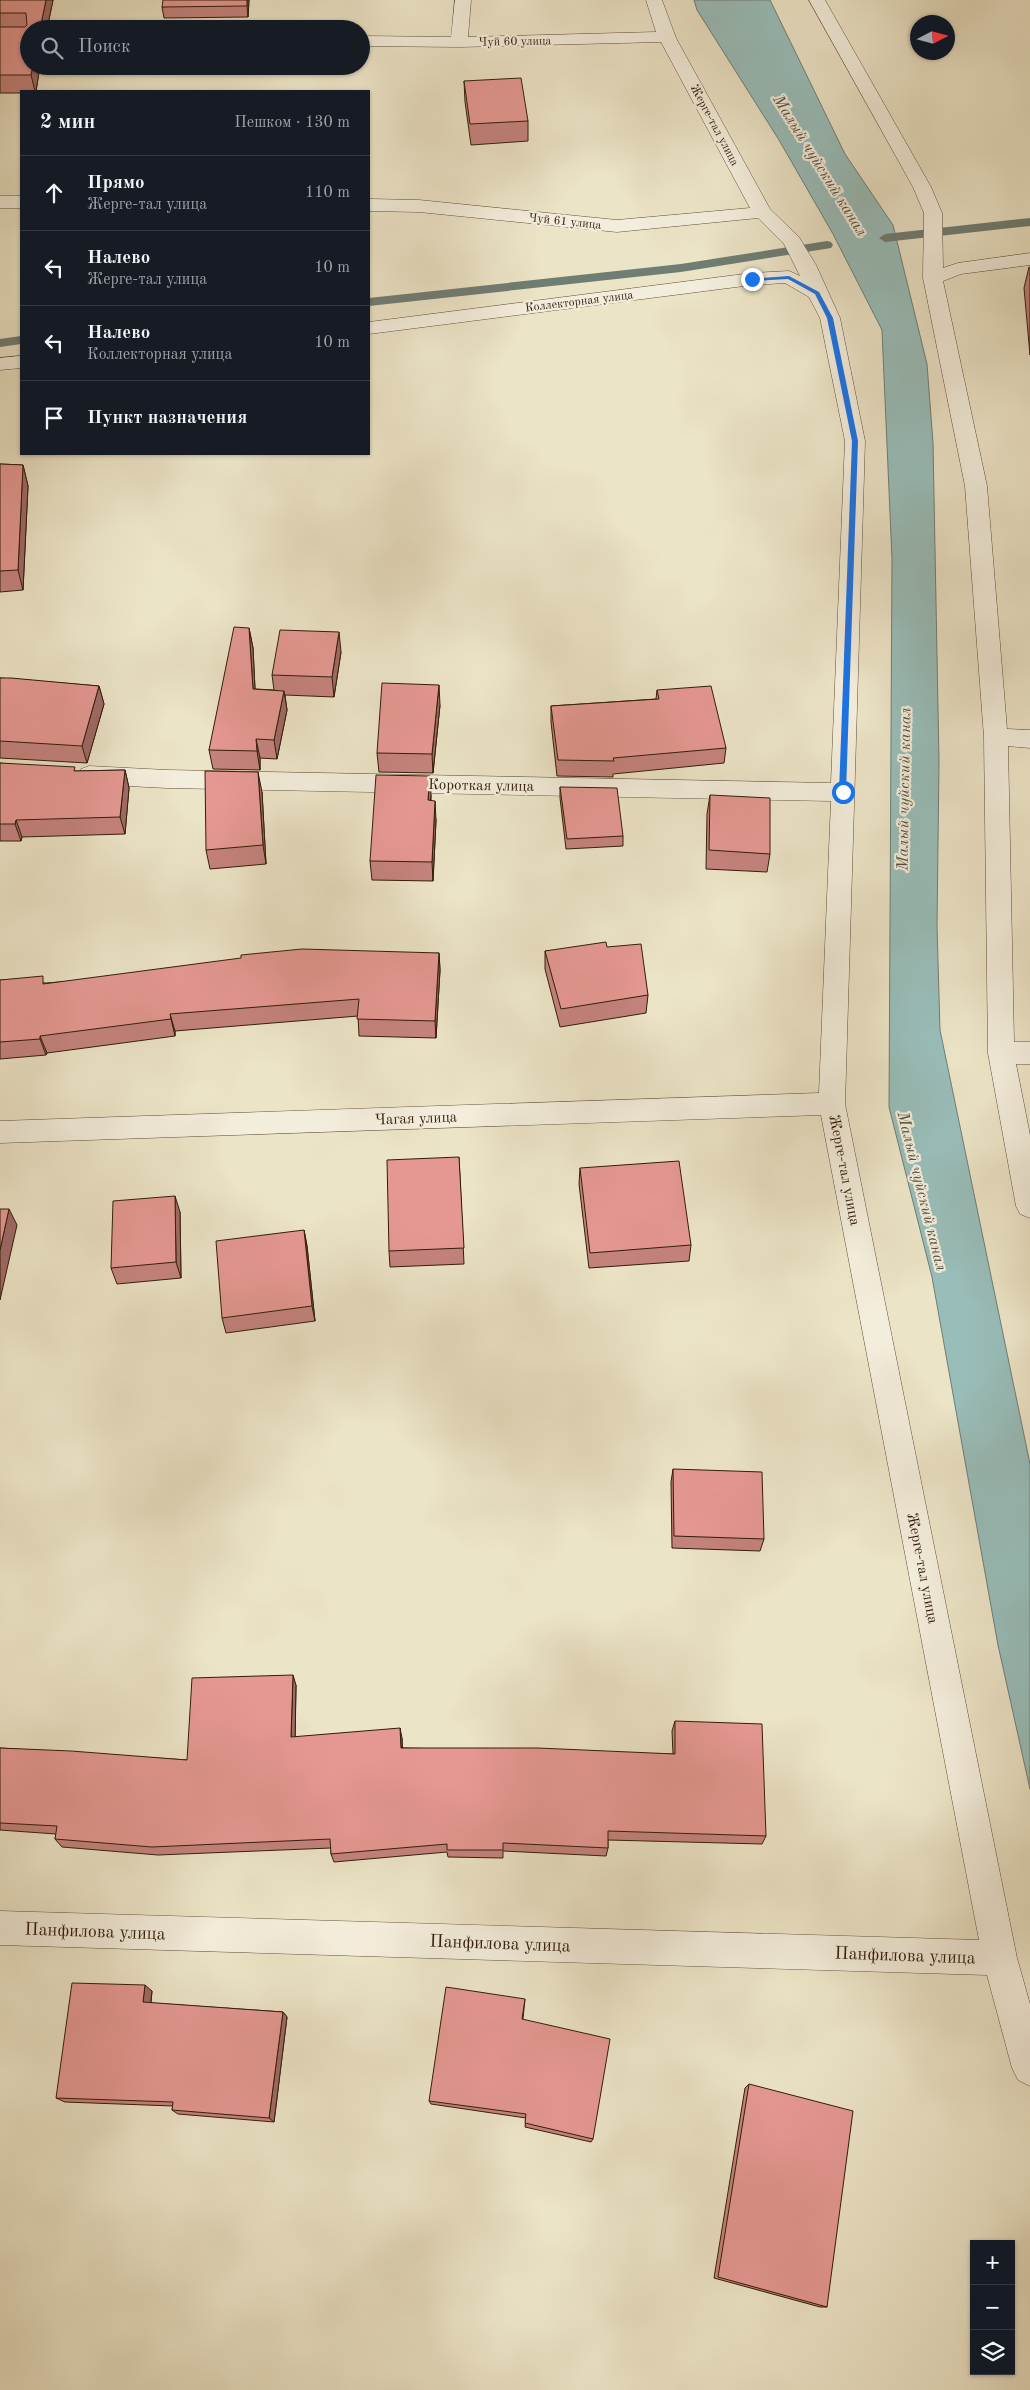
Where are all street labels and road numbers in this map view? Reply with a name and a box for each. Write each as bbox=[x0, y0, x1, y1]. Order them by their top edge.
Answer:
street label: Чуй 60 улица bbox=[478, 35, 552, 49]
street label: Жерге-тал улица bbox=[688, 83, 741, 168]
street label: Чуй 61 улица bbox=[528, 212, 602, 232]
street label: Коллекторная улица bbox=[524, 289, 634, 315]
street label: Короткая улица bbox=[428, 778, 535, 795]
street label: Чагая улица bbox=[375, 1111, 458, 1128]
street label: Жерге-тал улица bbox=[825, 1114, 862, 1228]
street label: Жерге-тал улица bbox=[903, 1512, 940, 1626]
street label: Панфилова улица bbox=[24, 1921, 166, 1944]
street label: Панфилова улица bbox=[429, 1933, 571, 1956]
street label: Панфилова улица bbox=[834, 1945, 976, 1968]

